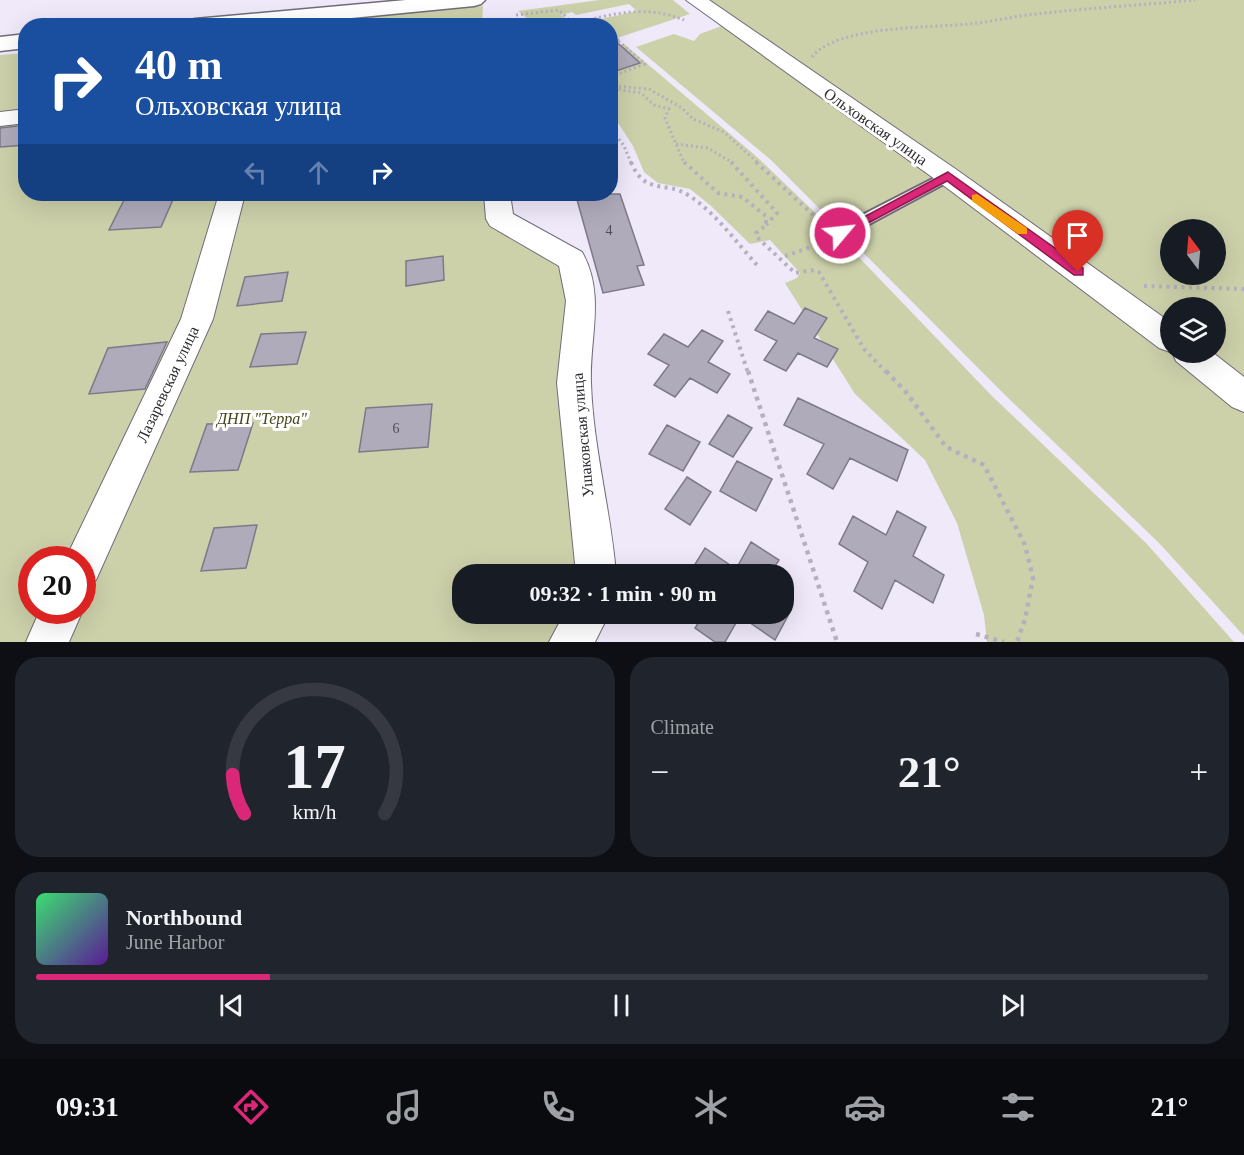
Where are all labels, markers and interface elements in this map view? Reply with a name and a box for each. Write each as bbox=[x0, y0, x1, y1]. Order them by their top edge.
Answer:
icon: right bbox=[36, 42, 114, 120]
text: 40 m bbox=[135, 42, 223, 88]
street label: Ольховская улица bbox=[820, 84, 931, 169]
text: Ольховская улица bbox=[135, 91, 341, 121]
icon: left bbox=[239, 156, 272, 189]
icon: ahead bbox=[302, 156, 335, 189]
icon: right bbox=[365, 156, 398, 189]
position arrow bbox=[808, 201, 872, 265]
pin bbox=[1052, 210, 1103, 272]
icon: arrive bbox=[1061, 219, 1094, 252]
north arrow bbox=[1160, 219, 1226, 285]
map controls bbox=[1160, 219, 1226, 363]
house number: 4 bbox=[606, 223, 613, 238]
button: layers bbox=[1160, 297, 1226, 363]
street label: Лазаревская улица bbox=[133, 323, 203, 446]
street label: Ушаковская улица bbox=[569, 372, 597, 498]
park label: ДНП "Терра" bbox=[215, 410, 307, 428]
house number: 6 bbox=[393, 421, 400, 436]
speed limit sign: 20 bbox=[18, 546, 96, 624]
text: 09:32 · 1 min · 90 m bbox=[530, 581, 717, 606]
text: Climate bbox=[651, 716, 714, 738]
text: 17 bbox=[284, 732, 346, 801]
text: 21° bbox=[898, 747, 961, 797]
text: − bbox=[651, 754, 669, 790]
text: + bbox=[1189, 754, 1208, 790]
text: km/h bbox=[293, 800, 337, 824]
text: Northbound bbox=[126, 905, 242, 930]
text: June Harbor bbox=[126, 931, 224, 953]
icon: previous bbox=[215, 989, 248, 1022]
icon: pause bbox=[605, 989, 638, 1022]
icon: next bbox=[996, 989, 1029, 1022]
icon: directions bbox=[230, 1086, 272, 1128]
icon: music bbox=[383, 1086, 425, 1128]
icon: phone bbox=[537, 1086, 579, 1128]
icon: climate bbox=[690, 1086, 732, 1128]
icon: car bbox=[844, 1086, 886, 1128]
icon: filters bbox=[997, 1086, 1039, 1128]
text: 09:31 bbox=[56, 1092, 119, 1122]
text: 21° bbox=[1150, 1092, 1188, 1122]

